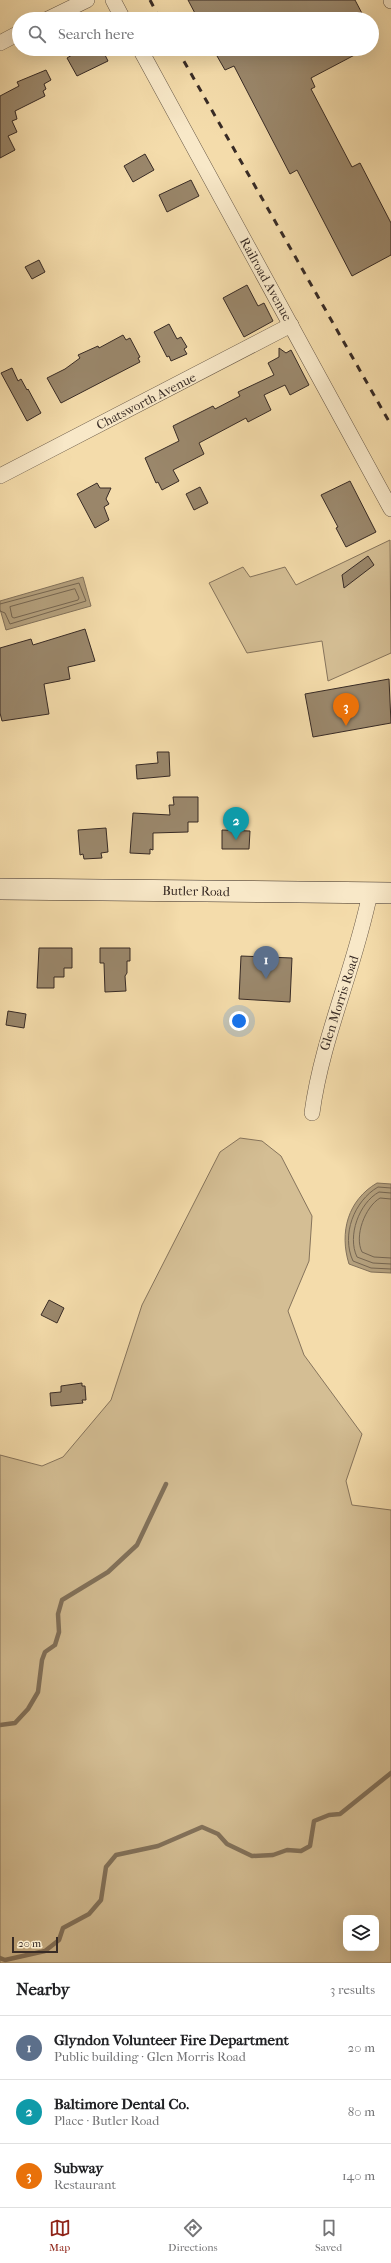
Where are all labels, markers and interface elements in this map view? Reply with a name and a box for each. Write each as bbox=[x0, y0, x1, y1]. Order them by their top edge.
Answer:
search box bbox=[12, 12, 379, 56]
icon: search bbox=[26, 23, 48, 45]
text: Search here bbox=[58, 25, 134, 43]
street label: Railroad Avenue bbox=[237, 235, 295, 324]
street label: Chatsworth Avenue bbox=[94, 369, 199, 433]
pin: 3 bbox=[333, 693, 359, 726]
pin: 2 bbox=[223, 807, 249, 840]
street label: Butler Road bbox=[162, 883, 231, 899]
pin: 1 bbox=[253, 946, 279, 979]
street label: Glen Morris Road bbox=[317, 953, 362, 1052]
your location bbox=[229, 1011, 249, 1031]
map controls bbox=[343, 1915, 379, 1951]
button: layers bbox=[343, 1915, 379, 1951]
scale bar bbox=[12, 1935, 58, 1954]
text: 20 m bbox=[18, 1937, 41, 1950]
text: Nearby bbox=[16, 1979, 70, 1999]
text: 3 results bbox=[330, 1982, 375, 1997]
text: Glyndon Volunteer Fire Department bbox=[54, 2031, 289, 2049]
text: 1 bbox=[27, 2040, 31, 2055]
text: 20 m bbox=[348, 2040, 375, 2055]
text: Public building · Glen Morris Road bbox=[54, 2049, 246, 2064]
text: Baltimore Dental Co. bbox=[54, 2095, 189, 2113]
text: 2 bbox=[26, 2104, 32, 2119]
text: 80 m bbox=[348, 2104, 375, 2119]
text: Place · Butler Road bbox=[54, 2113, 159, 2128]
text: Subway bbox=[54, 2159, 103, 2177]
text: 3 bbox=[26, 2168, 32, 2183]
text: 140 m bbox=[342, 2168, 375, 2183]
text: Restaurant bbox=[54, 2177, 116, 2192]
tab: Map bbox=[49, 2217, 71, 2254]
tab: Directions bbox=[168, 2217, 218, 2254]
tab: Saved bbox=[315, 2217, 342, 2254]

